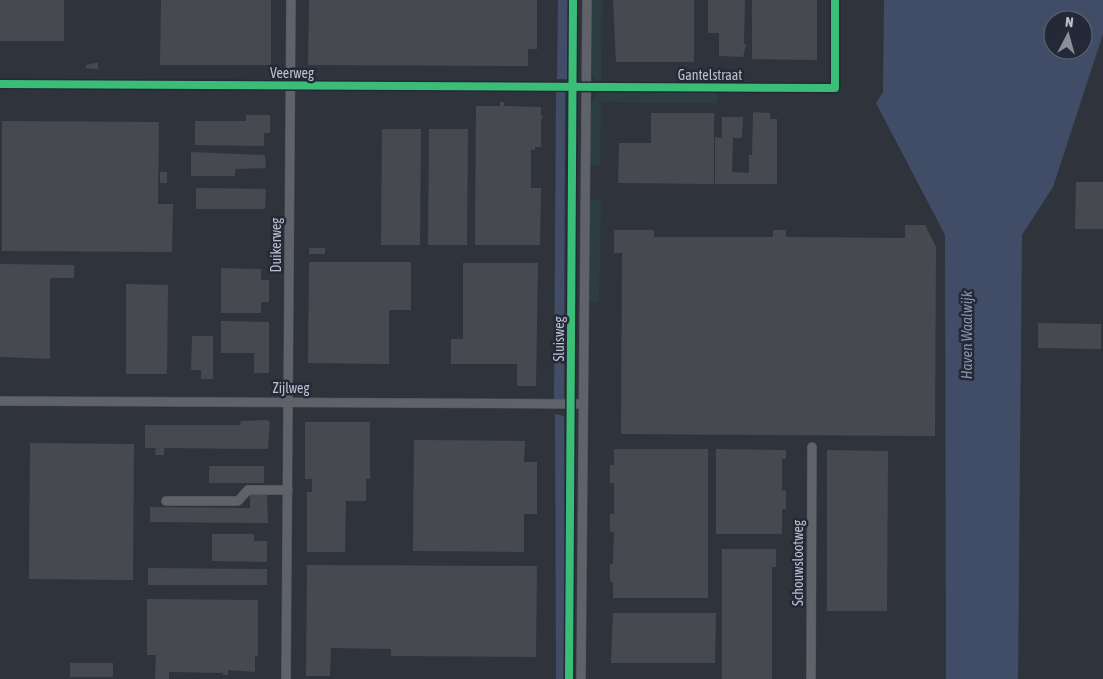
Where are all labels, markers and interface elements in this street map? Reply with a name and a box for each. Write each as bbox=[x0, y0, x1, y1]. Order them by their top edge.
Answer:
north arrow bbox=[1043, 10, 1093, 60]
text: N bbox=[1064, 14, 1074, 30]
street label: Veerweg bbox=[270, 65, 314, 81]
street label: Gantelstraat bbox=[678, 67, 742, 83]
street label: Duikerweg bbox=[268, 218, 284, 272]
water label: Haven Waalwijk bbox=[958, 290, 975, 379]
street label: Sluisweg bbox=[551, 316, 567, 362]
street label: Zijlweg bbox=[273, 380, 309, 396]
street label: Schouwslootweg bbox=[790, 520, 806, 606]

